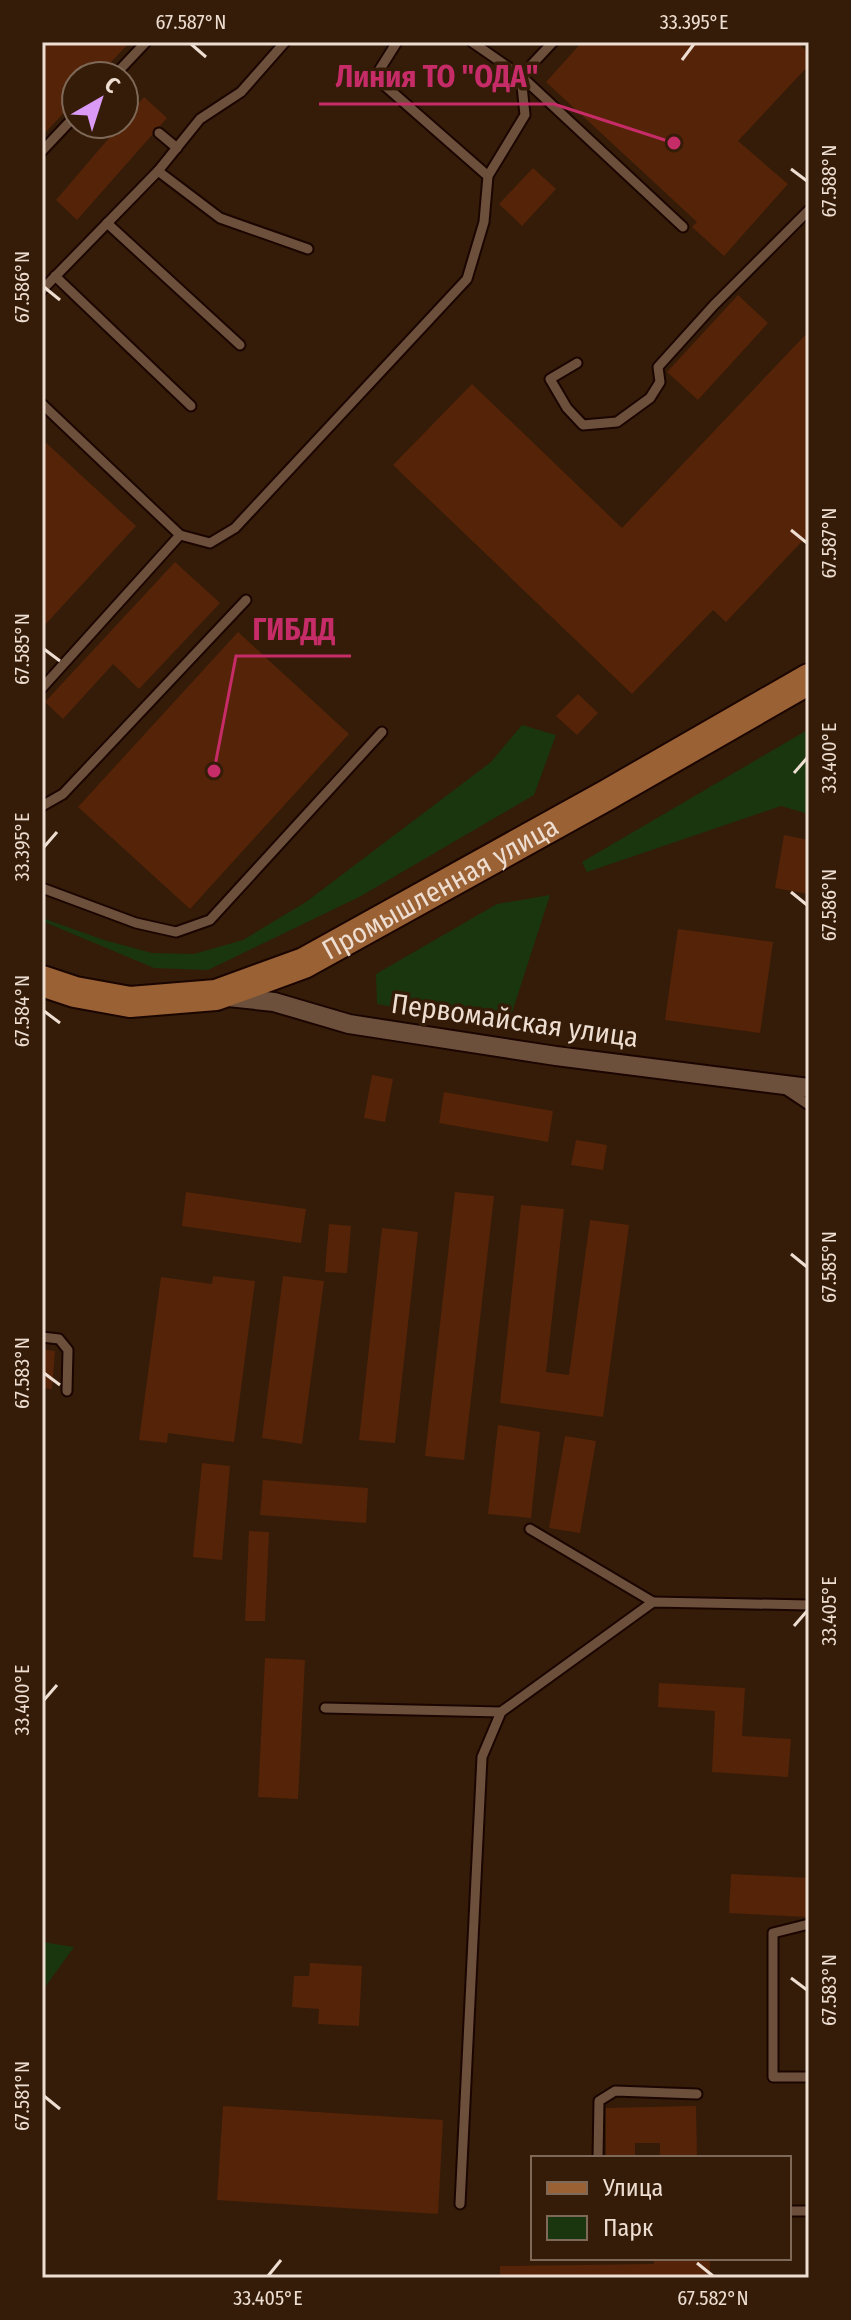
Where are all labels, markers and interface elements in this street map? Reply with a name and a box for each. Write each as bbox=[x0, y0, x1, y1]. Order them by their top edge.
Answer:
text: 67.587°N bbox=[156, 10, 226, 34]
text: 33.395°E bbox=[660, 10, 728, 34]
callout: Линия ТО "ОДА" bbox=[319, 50, 554, 104]
text: Линия ТО "ОДА" bbox=[336, 59, 538, 95]
north arrow bbox=[60, 60, 140, 140]
text: С bbox=[99, 71, 126, 99]
text: 67.588°N bbox=[817, 145, 841, 217]
text: 67.586°N bbox=[10, 251, 34, 323]
text: 67.587°N bbox=[817, 508, 841, 578]
callout: ГИБДД bbox=[236, 602, 351, 656]
text: ГИБДД bbox=[253, 612, 335, 648]
text: 67.585°N bbox=[10, 613, 34, 685]
text: 33.400°E bbox=[817, 723, 841, 793]
street label: Промышленная улица bbox=[316, 809, 564, 967]
text: 33.395°E bbox=[10, 813, 34, 881]
text: 67.586°N bbox=[817, 869, 841, 941]
text: 67.584°N bbox=[10, 975, 34, 1047]
street label: Первомайская улица bbox=[389, 987, 641, 1054]
text: 67.585°N bbox=[817, 1231, 841, 1303]
text: 67.583°N bbox=[10, 1337, 34, 1409]
text: 33.405°E bbox=[817, 1576, 841, 1646]
text: 33.400°E bbox=[10, 1665, 34, 1735]
text: 67.583°N bbox=[817, 1954, 841, 2026]
text: 67.581°N bbox=[10, 2061, 34, 2131]
legend bbox=[531, 2156, 791, 2260]
text: Улица bbox=[602, 2174, 663, 2202]
text: Парк bbox=[603, 2214, 654, 2242]
text: 33.405°E bbox=[233, 2286, 303, 2310]
text: 67.582°N bbox=[677, 2286, 749, 2310]

